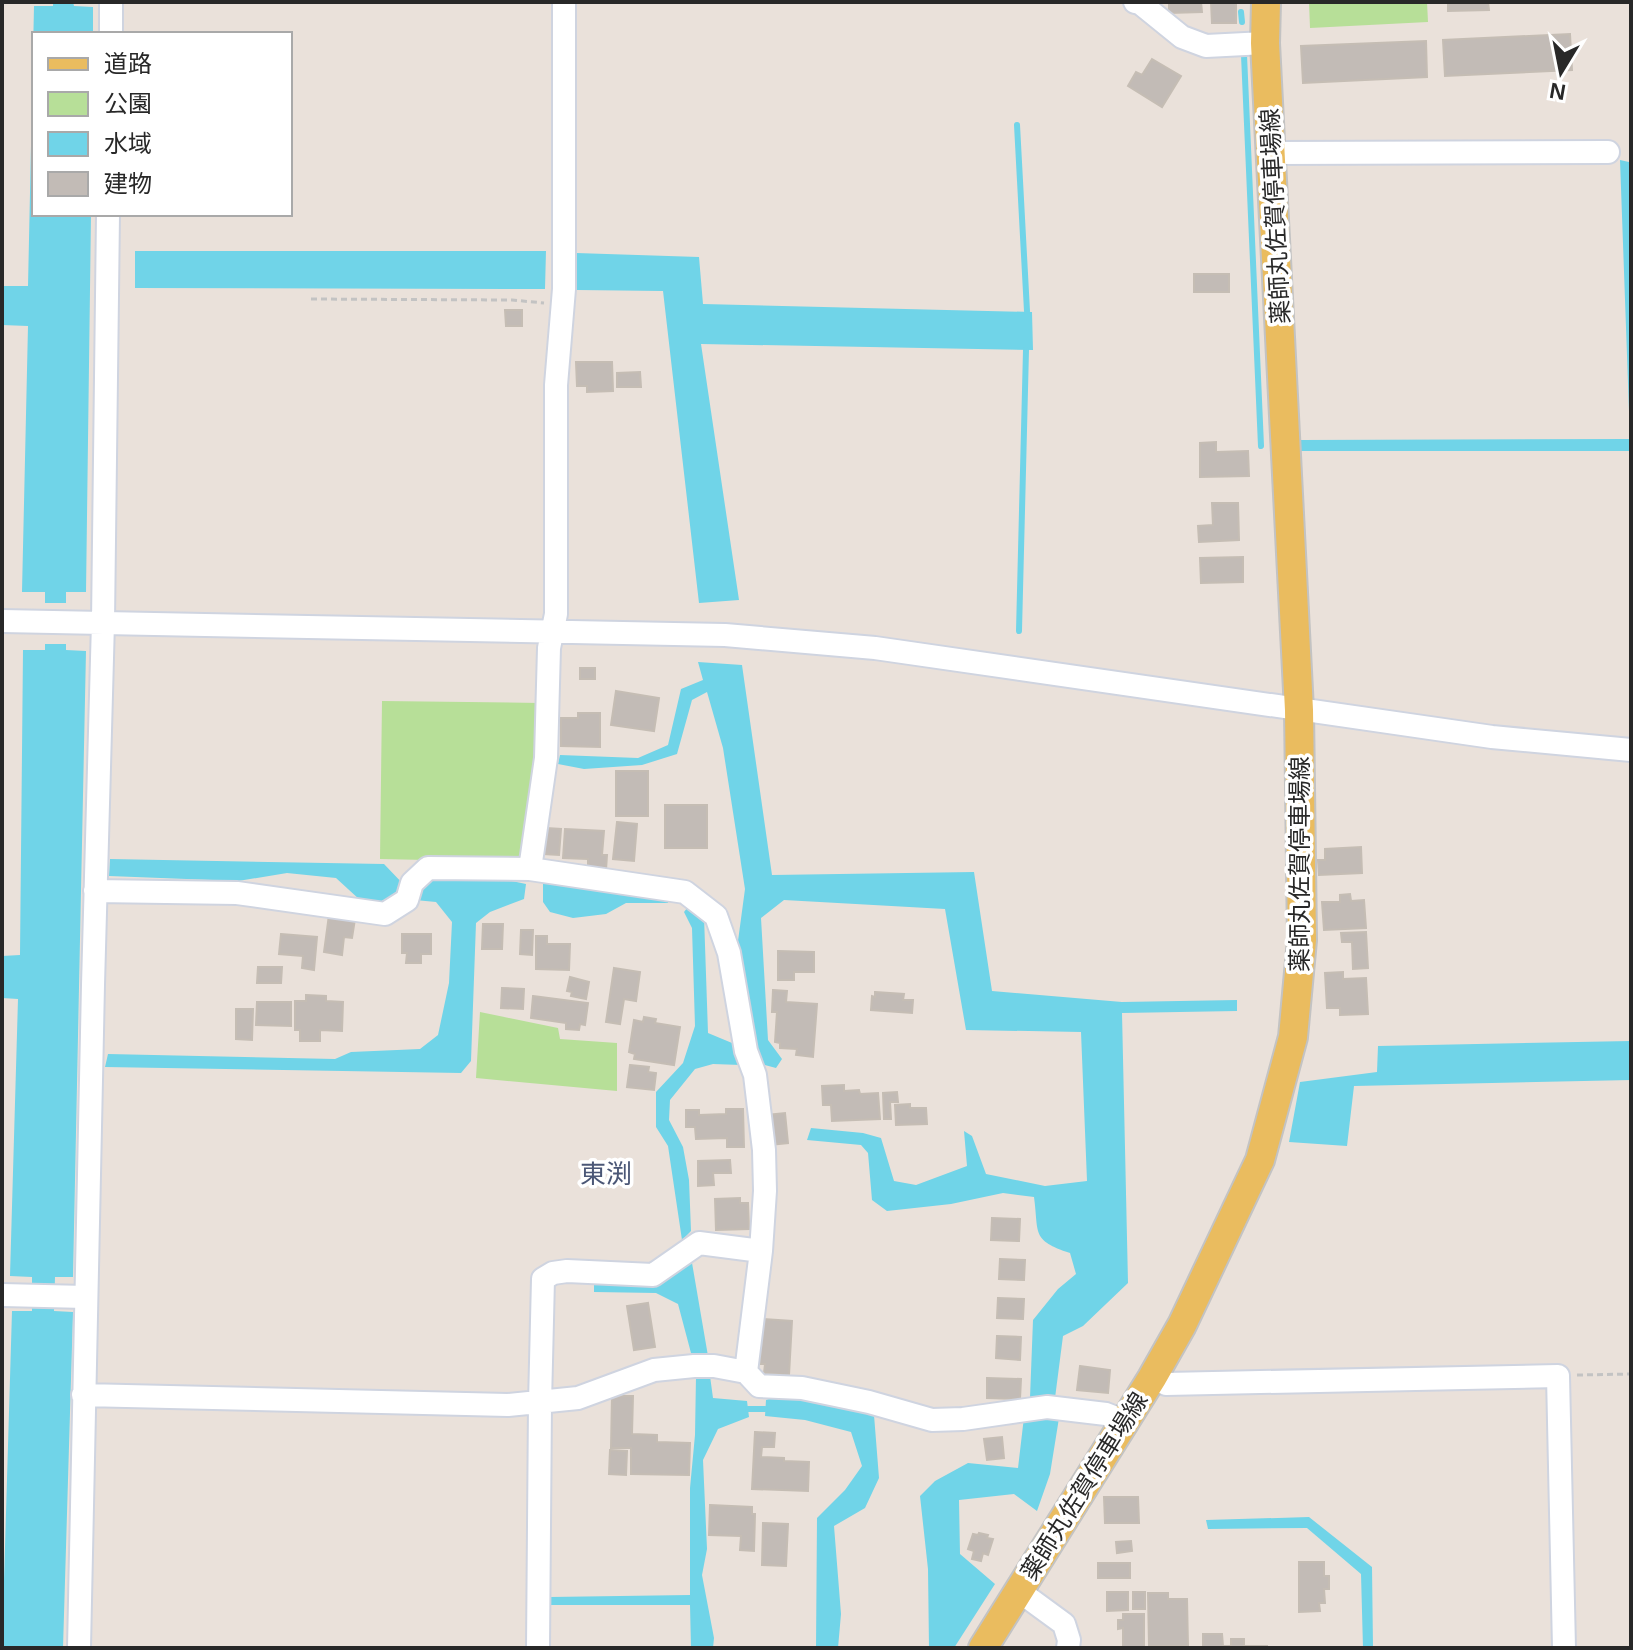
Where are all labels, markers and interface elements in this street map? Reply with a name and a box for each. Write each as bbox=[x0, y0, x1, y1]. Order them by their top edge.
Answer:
legend bbox=[32, 32, 292, 216]
north arrow bbox=[1521, 32, 1601, 112]
text: 道路 bbox=[104, 50, 152, 77]
text: N bbox=[1548, 78, 1568, 105]
text: 公園 bbox=[104, 90, 152, 117]
street label: 薬師丸佐賀停車場線 bbox=[1256, 107, 1294, 325]
text: 水域 bbox=[104, 130, 152, 157]
text: 建物 bbox=[104, 170, 152, 197]
street label: 薬師丸佐賀停車場線 bbox=[1286, 756, 1313, 972]
district label: 東渕 bbox=[580, 1159, 632, 1189]
street label: 薬師丸佐賀停車場線 bbox=[1015, 1387, 1153, 1585]

